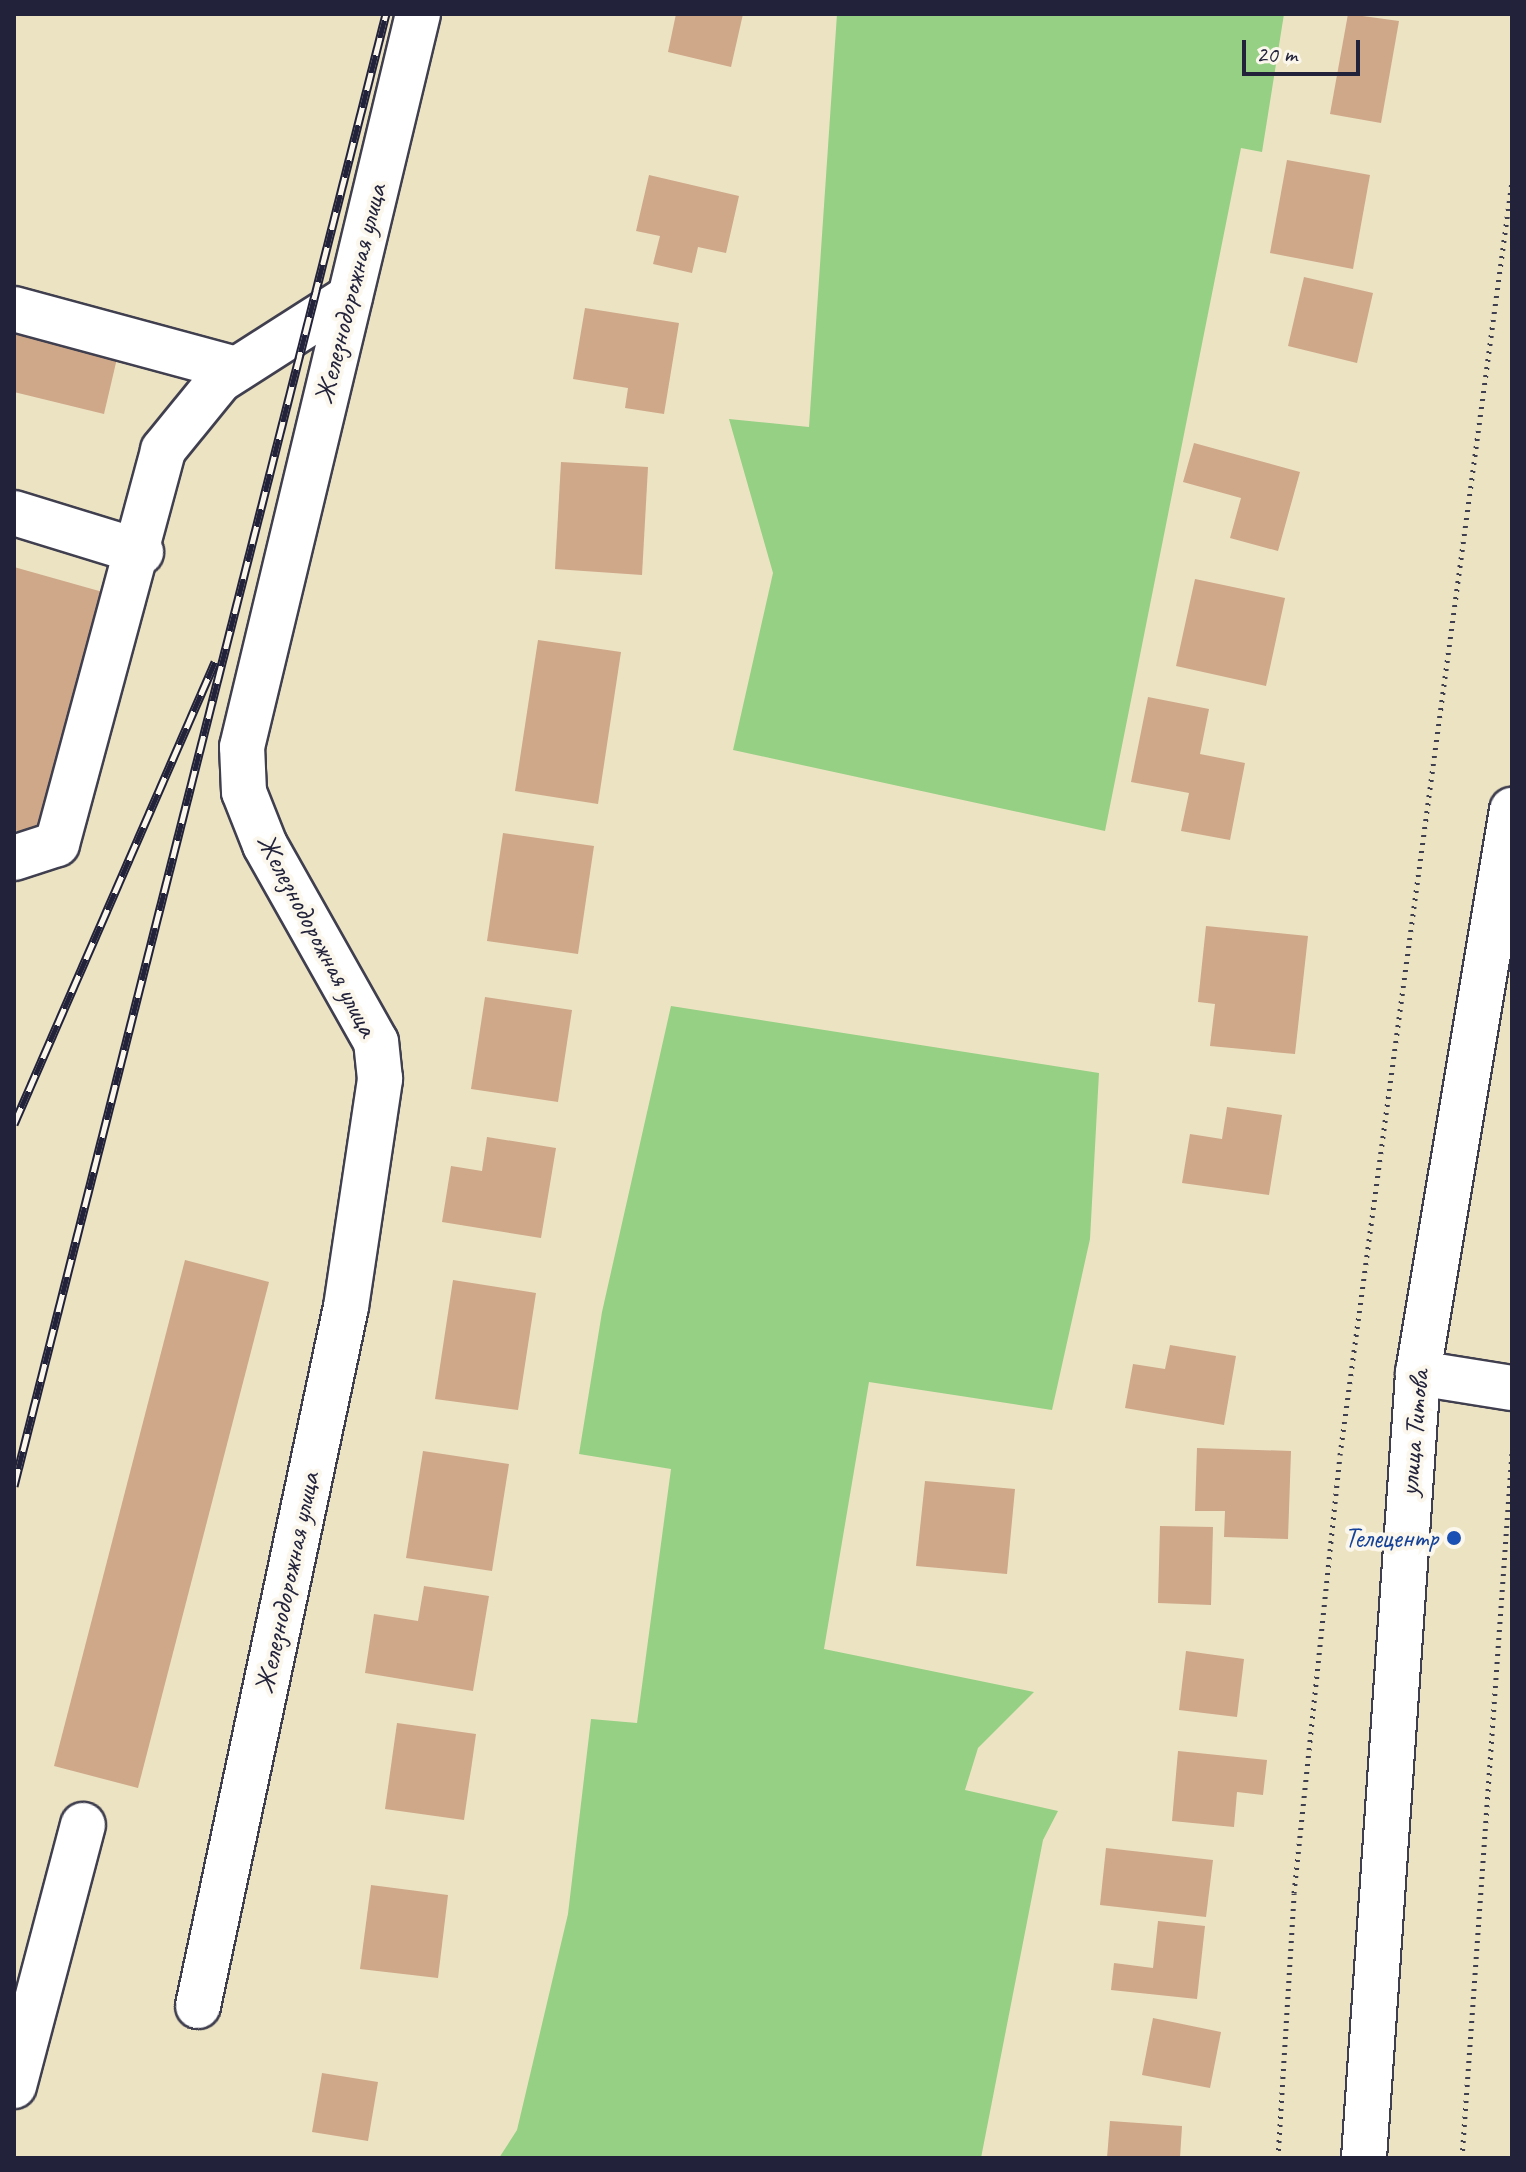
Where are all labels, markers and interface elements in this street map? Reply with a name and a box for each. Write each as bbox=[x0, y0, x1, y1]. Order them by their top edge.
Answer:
scale bar bbox=[1246, 24, 1364, 74]
text: 20 m bbox=[1256, 39, 1297, 69]
street label: Железнодорожная улица bbox=[306, 179, 394, 409]
street label: Железнодорожная улица bbox=[249, 827, 385, 1043]
street label: улица Титова bbox=[1392, 1369, 1436, 1497]
street label: Железнодорожная улица bbox=[247, 1468, 327, 1698]
place label: Телецентр bbox=[1344, 1521, 1438, 1555]
marker: Телецентр bbox=[1445, 1529, 1463, 1547]

